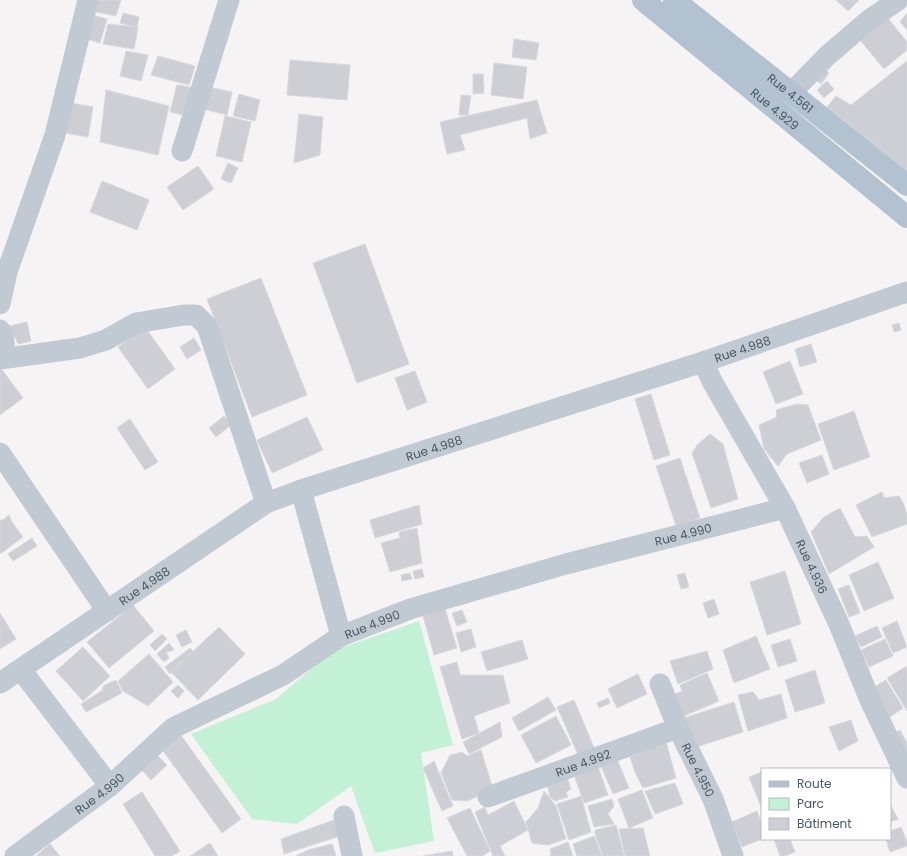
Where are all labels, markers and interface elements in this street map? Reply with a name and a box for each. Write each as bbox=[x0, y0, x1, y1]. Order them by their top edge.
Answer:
street label: Rue 4.561 bbox=[764, 69, 817, 116]
street label: Rue 4.929 bbox=[747, 84, 803, 133]
street label: Rue 4.988 bbox=[712, 331, 773, 366]
street label: Rue 4.988 bbox=[403, 431, 464, 465]
street label: Rue 4.990 bbox=[653, 519, 714, 550]
street label: Rue 4.936 bbox=[792, 537, 832, 596]
street label: Rue 4.988 bbox=[115, 562, 173, 609]
street label: Rue 4.990 bbox=[342, 605, 402, 642]
street label: Rue 4.950 bbox=[678, 740, 719, 800]
street label: Rue 4.992 bbox=[553, 745, 613, 780]
legend bbox=[761, 768, 891, 840]
street label: Rue 4.990 bbox=[71, 769, 128, 818]
text: Route bbox=[797, 775, 831, 792]
text: Parc bbox=[797, 795, 824, 812]
text: Bâtiment bbox=[797, 815, 852, 832]

